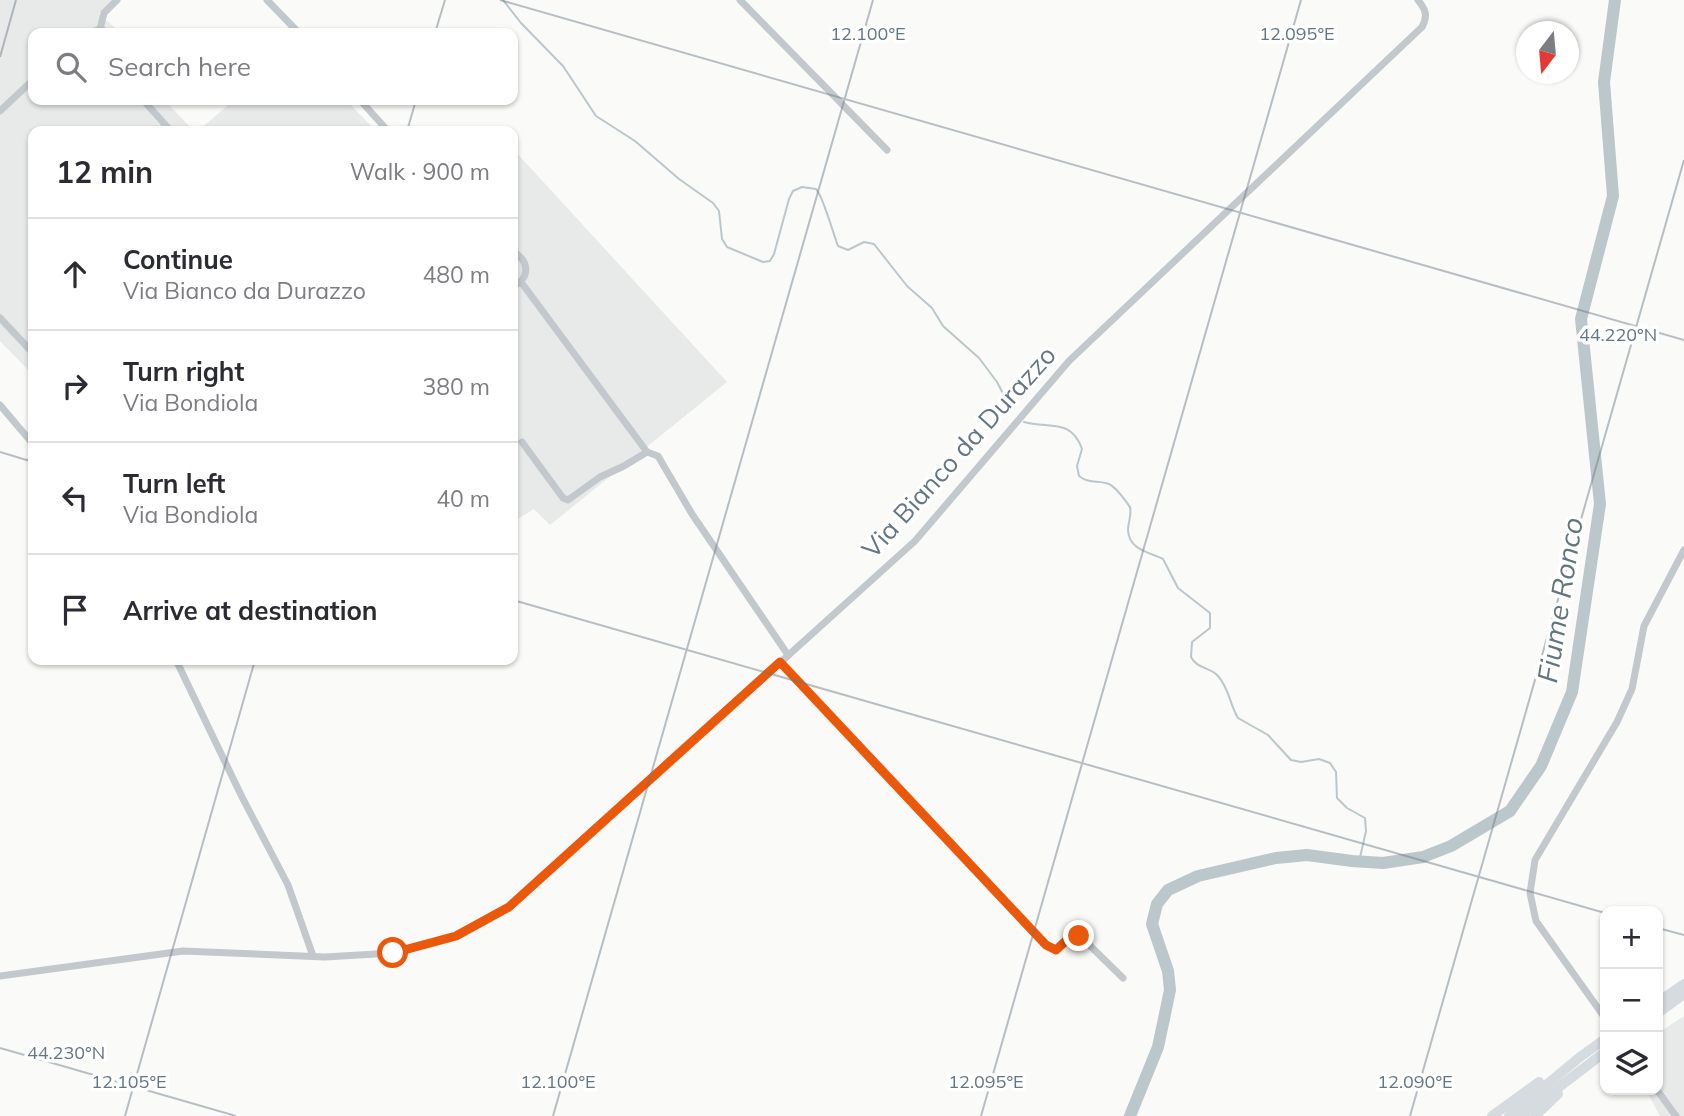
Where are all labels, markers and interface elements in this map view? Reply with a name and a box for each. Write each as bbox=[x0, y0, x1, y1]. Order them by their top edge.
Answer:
north arrow bbox=[1516, 21, 1579, 84]
text: 12.100°E bbox=[830, 22, 906, 45]
text: 12.095°E bbox=[1259, 22, 1335, 45]
search box bbox=[28, 28, 518, 105]
icon: search bbox=[52, 48, 90, 86]
text: Search here bbox=[108, 50, 251, 83]
text: 12 min bbox=[56, 153, 153, 191]
text: Walk · 900 m bbox=[350, 157, 490, 186]
text: Continue bbox=[123, 243, 233, 276]
icon: ahead bbox=[56, 255, 94, 293]
text: 480 m bbox=[422, 260, 490, 289]
text: Via Bianco da Durazzo bbox=[123, 276, 366, 305]
text: 44.220°N bbox=[1579, 323, 1657, 346]
street label: Via Bianco da Durazzo bbox=[855, 339, 1063, 565]
text: Turn right bbox=[123, 355, 244, 388]
icon: right bbox=[56, 367, 94, 405]
text: 380 m bbox=[422, 372, 490, 401]
text: Via Bondiola bbox=[123, 388, 258, 417]
text: Turn left bbox=[123, 467, 225, 500]
icon: left bbox=[56, 479, 94, 517]
text: 40 m bbox=[436, 484, 490, 513]
text: Via Bondiola bbox=[123, 500, 258, 529]
water label: Fiume Ronco bbox=[1529, 515, 1590, 685]
icon: arrive bbox=[56, 591, 94, 629]
text: Arrive at destination bbox=[123, 594, 378, 627]
map controls bbox=[1600, 906, 1663, 1095]
button: + bbox=[1600, 906, 1663, 969]
route end bbox=[1063, 920, 1094, 951]
route start bbox=[377, 937, 408, 968]
button: − bbox=[1600, 969, 1663, 1032]
button: layers bbox=[1600, 1032, 1663, 1095]
text: 44.230°N bbox=[27, 1041, 105, 1064]
text: 12.105°E bbox=[91, 1070, 167, 1093]
text: 12.100°E bbox=[520, 1070, 596, 1093]
text: 12.095°E bbox=[948, 1070, 1024, 1093]
text: 12.090°E bbox=[1377, 1070, 1453, 1093]

